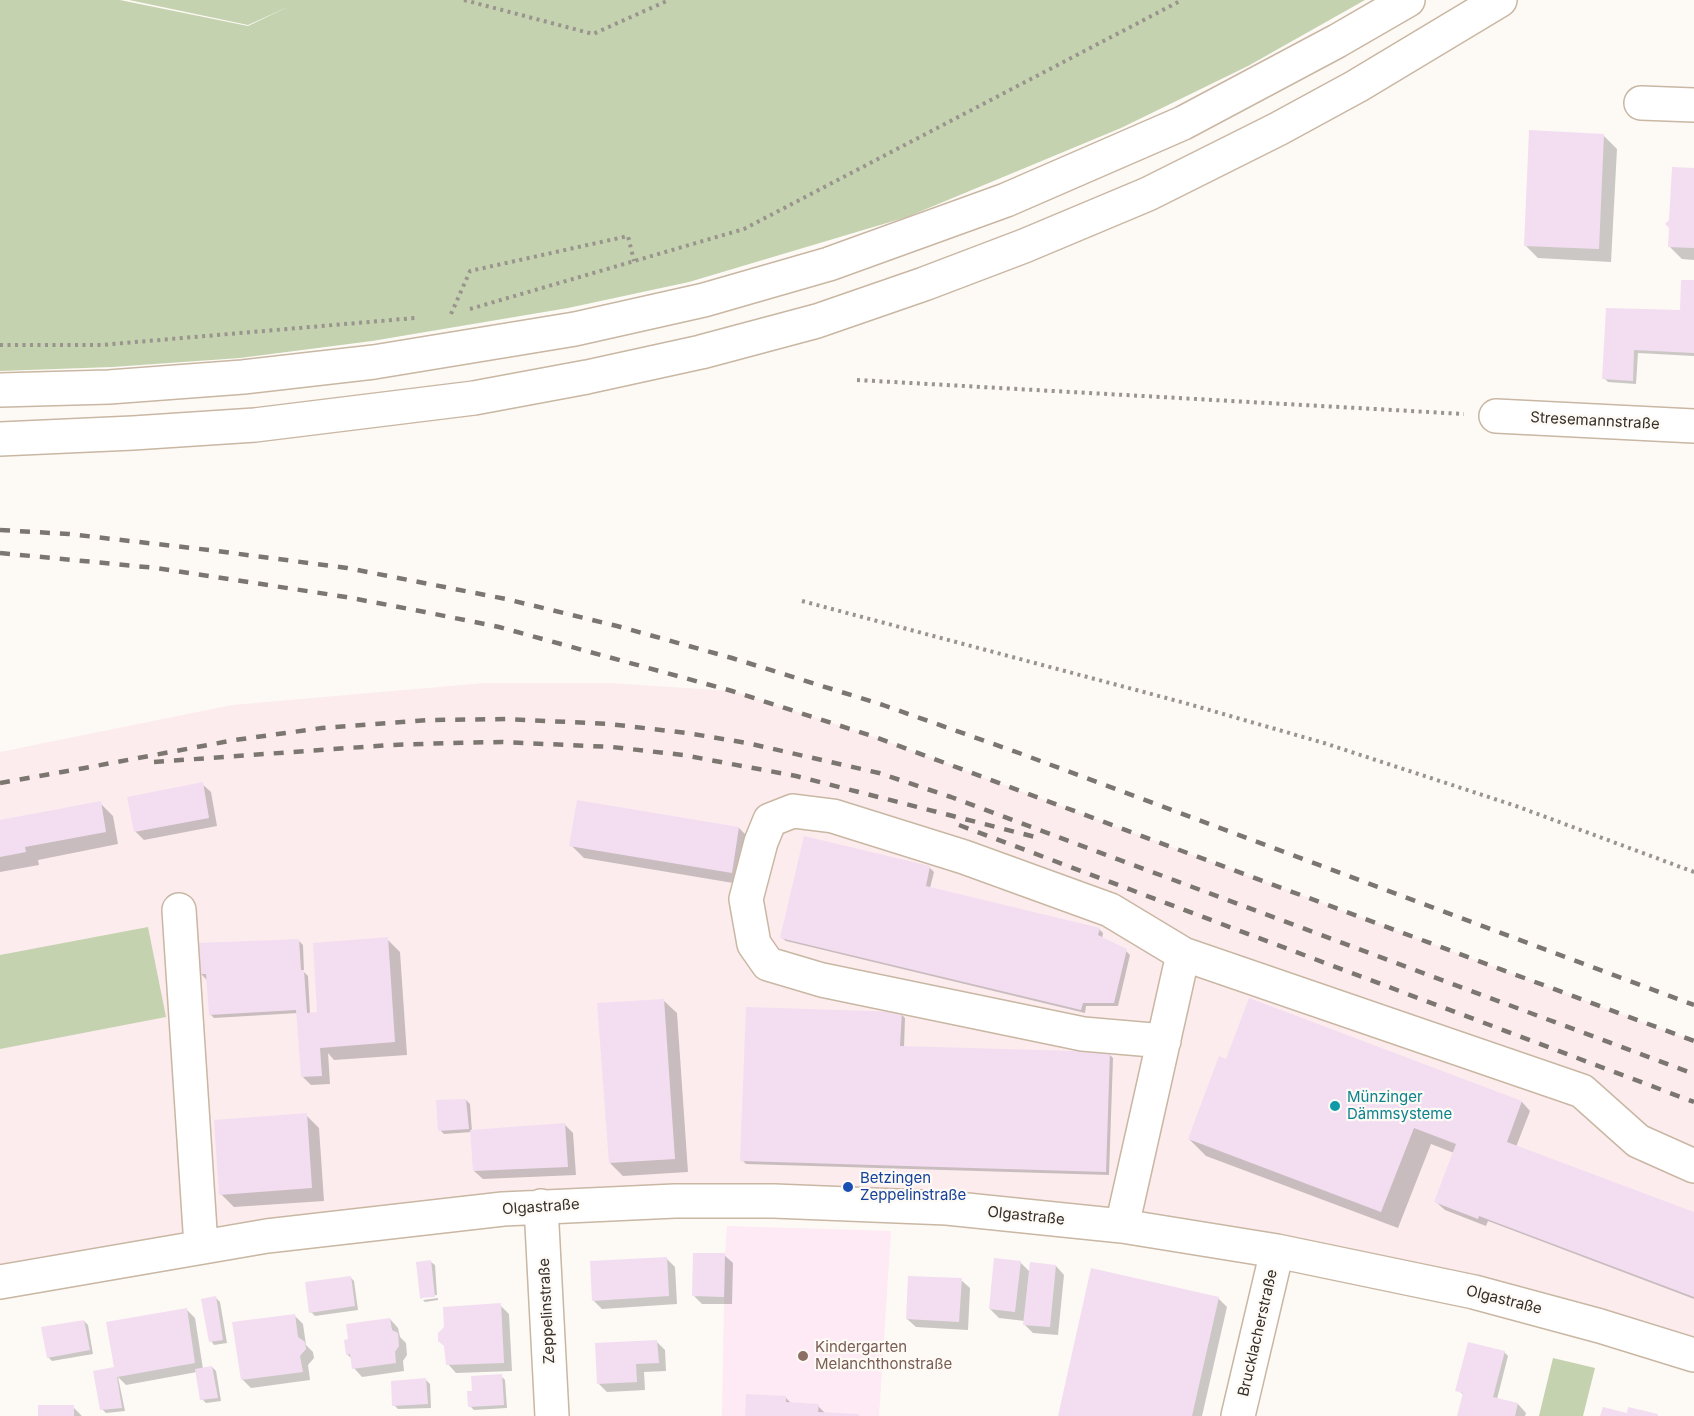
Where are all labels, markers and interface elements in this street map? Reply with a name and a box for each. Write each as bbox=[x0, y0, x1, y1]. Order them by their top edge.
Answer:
street label: Stresemannstraße bbox=[1530, 409, 1660, 433]
place label: Münzinger Dämmsysteme bbox=[1347, 1088, 1452, 1123]
marker: Münzinger Dämmsysteme bbox=[1328, 1099, 1342, 1113]
place label: Betzingen Zeppelinstraße bbox=[860, 1169, 966, 1204]
marker: Betzingen Zeppelinstraße bbox=[841, 1180, 855, 1194]
street label: Olgastraße bbox=[502, 1195, 580, 1219]
street label: Olgastraße bbox=[986, 1203, 1066, 1229]
street label: Zeppelinstraße bbox=[535, 1257, 559, 1365]
street label: Brucklacherstraße bbox=[1235, 1268, 1281, 1398]
street label: Olgastraße bbox=[1464, 1282, 1544, 1318]
place label: Kindergarten Melanchthonstraße bbox=[815, 1338, 952, 1373]
marker: Kindergarten Melanchthonstraße bbox=[796, 1349, 810, 1363]

